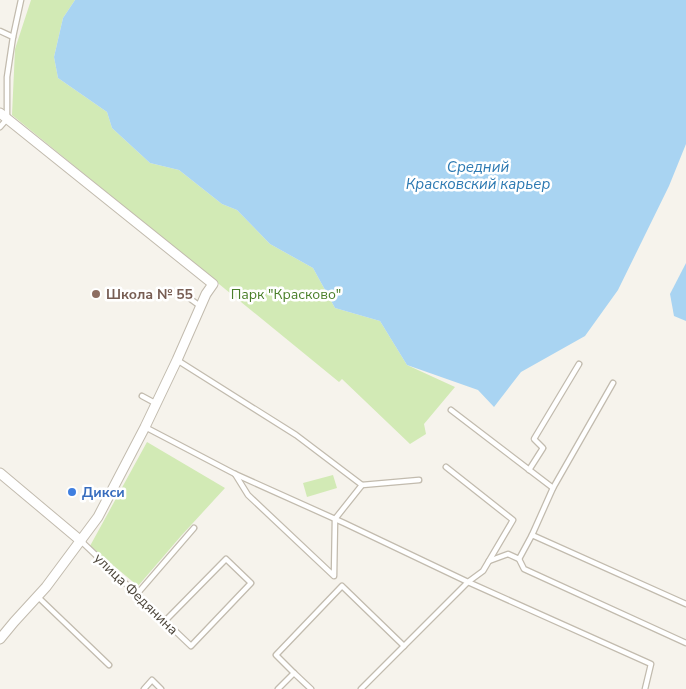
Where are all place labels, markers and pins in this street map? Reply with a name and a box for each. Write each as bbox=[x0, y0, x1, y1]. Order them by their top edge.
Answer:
place label: Школа № 55 bbox=[106, 285, 193, 304]
marker: Школа № 55 bbox=[90, 288, 102, 300]
place label: Дикси bbox=[82, 483, 125, 502]
marker: Дикси bbox=[66, 486, 78, 498]

